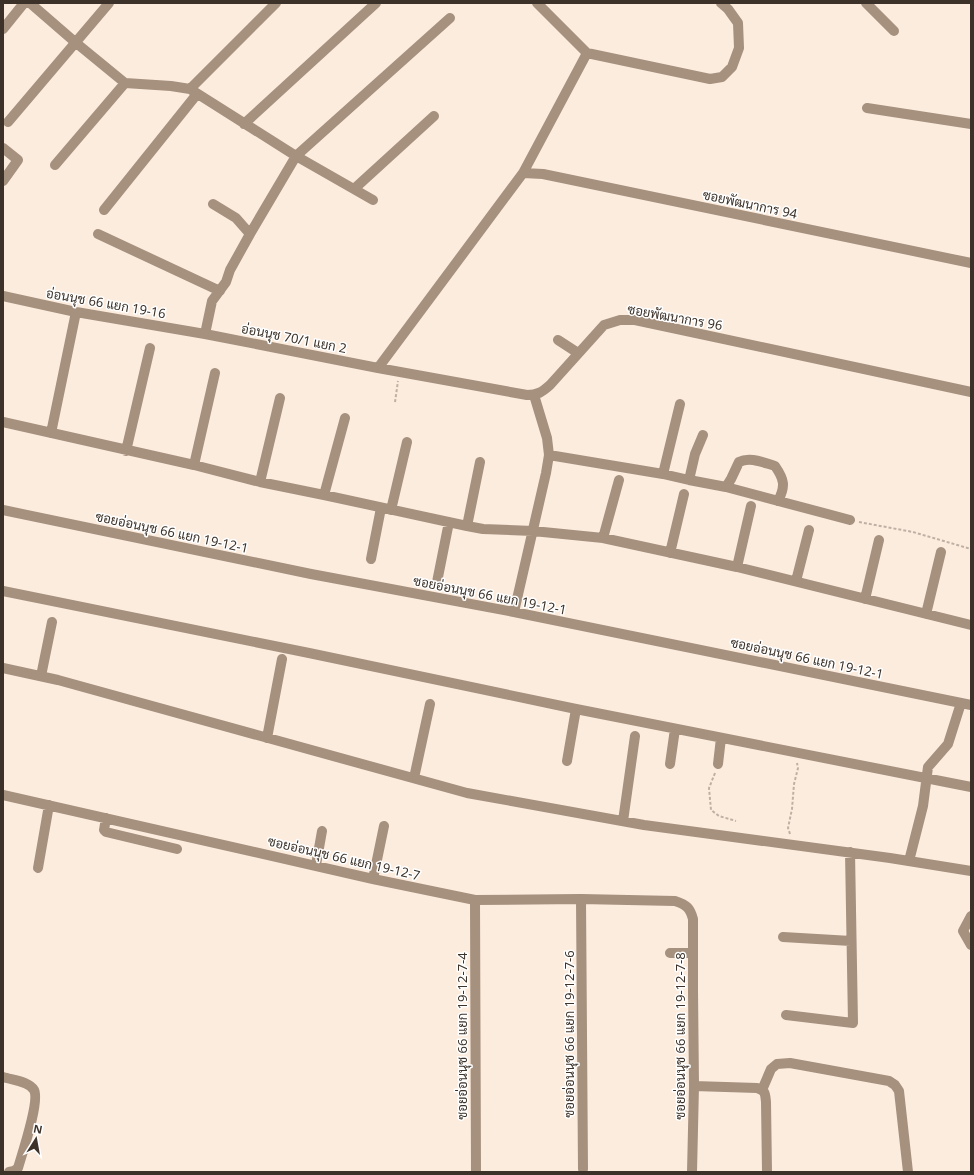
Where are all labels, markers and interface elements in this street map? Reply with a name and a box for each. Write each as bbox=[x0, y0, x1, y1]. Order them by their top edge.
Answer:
street label: ซอยพัฒนาการ 94 bbox=[701, 185, 799, 223]
street label: อ่อนนุช 66 แยก 19-16 bbox=[45, 284, 167, 323]
street label: ซอยพัฒนาการ 96 bbox=[626, 300, 724, 334]
street label: อ่อนนุช 70/1 แยก 2 bbox=[240, 319, 348, 358]
street label: ซอยอ่อนนุช 66 แยก 19-12-1 bbox=[94, 507, 250, 558]
street label: ซอยอ่อนนุช 66 แยก 19-12-1 bbox=[412, 571, 568, 620]
street label: ซอยอ่อนนุช 66 แยก 19-12-1 bbox=[729, 633, 885, 684]
street label: ซอยอ่อนนุช 66 แยก 19-12-7 bbox=[266, 832, 422, 885]
street label: ซอยอ่อนนุช 66 แยก 19-12-7-6 bbox=[560, 950, 579, 1118]
street label: ซอยอ่อนนุช 66 แยก 19-12-7-4 bbox=[453, 952, 472, 1120]
street label: ซอยอ่อนนุช 66 แยก 19-12-7-8 bbox=[671, 952, 690, 1120]
north arrow bbox=[16, 1119, 56, 1159]
text: N bbox=[32, 1120, 44, 1137]

